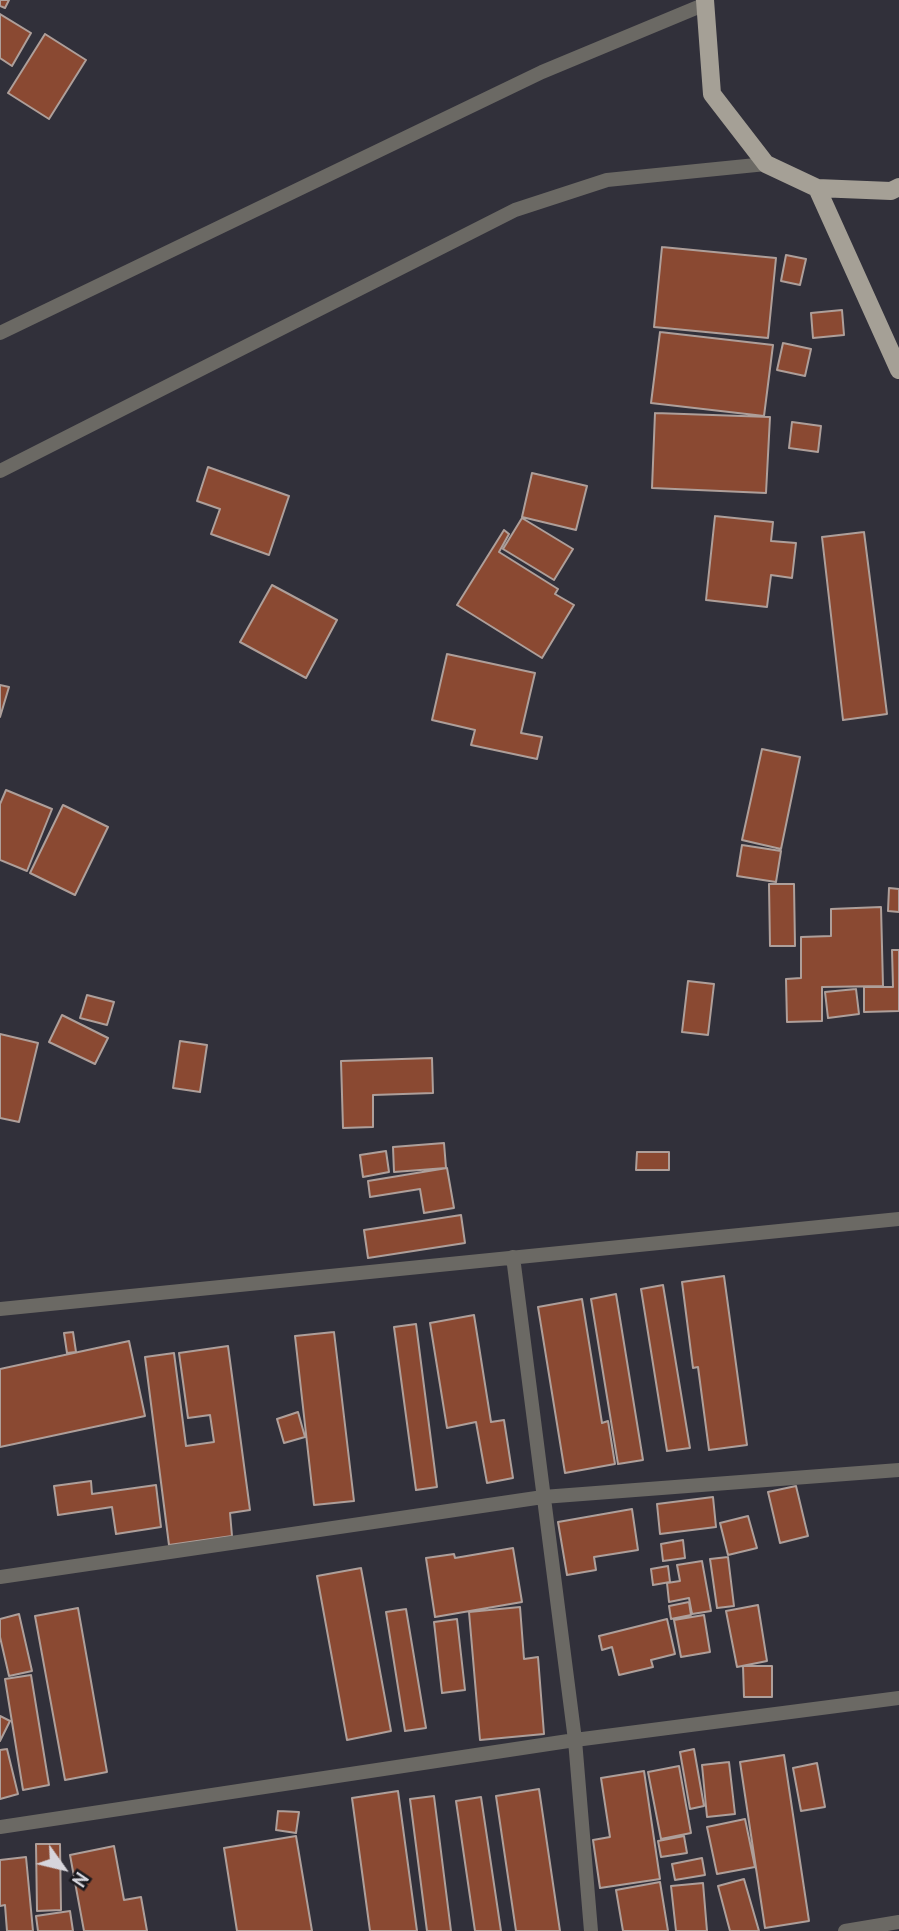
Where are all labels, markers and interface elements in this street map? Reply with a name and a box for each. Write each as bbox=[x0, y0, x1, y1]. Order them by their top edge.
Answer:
north arrow bbox=[28, 1833, 98, 1903]
text: N bbox=[67, 1868, 94, 1892]

